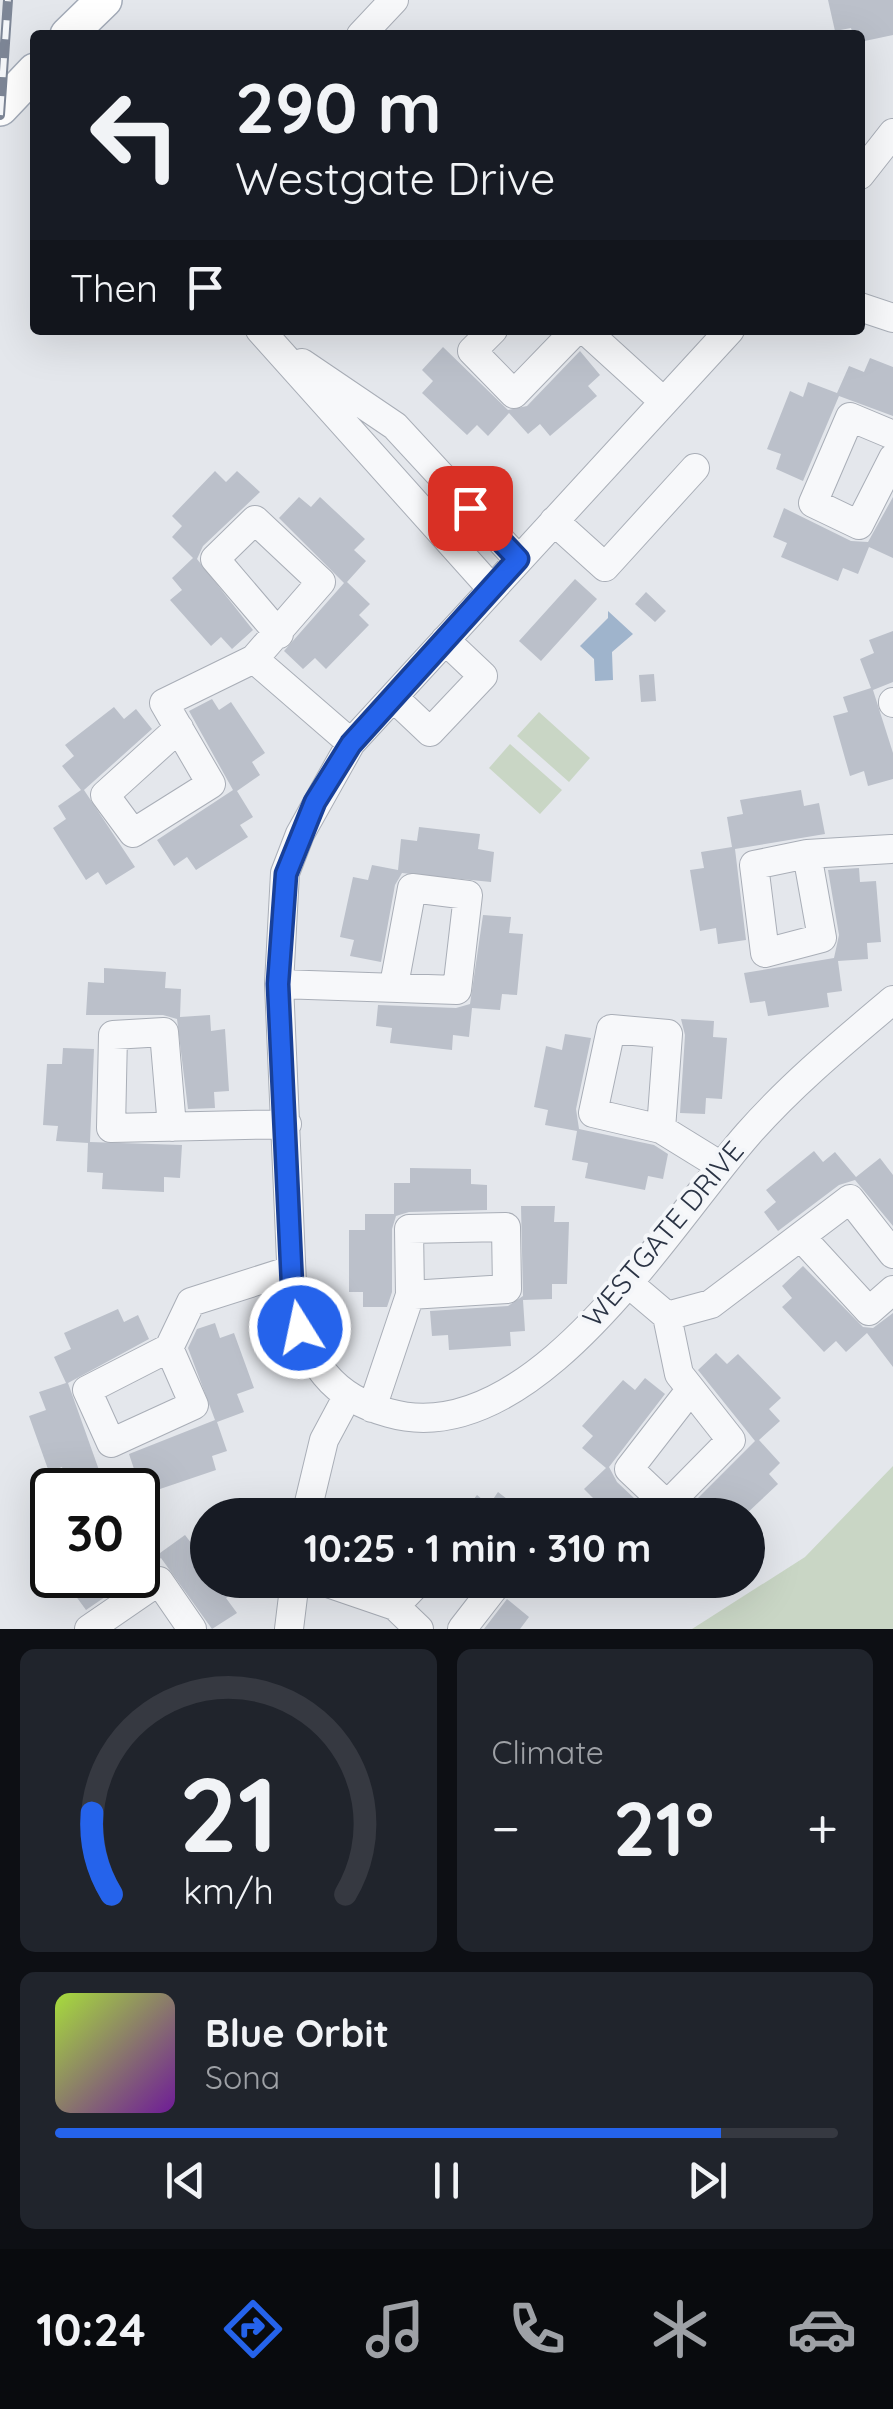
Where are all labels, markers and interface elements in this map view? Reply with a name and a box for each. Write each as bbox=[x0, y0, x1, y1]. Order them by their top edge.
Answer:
text: 290 m bbox=[235, 63, 442, 151]
icon: left bbox=[70, 70, 200, 200]
text: Westgate Drive bbox=[235, 150, 556, 206]
icon: arrive bbox=[178, 260, 233, 315]
text: Then bbox=[70, 264, 158, 312]
pin bbox=[428, 466, 513, 551]
icon: arrive bbox=[443, 481, 498, 536]
street label: WESTGATE DRIVE bbox=[575, 1134, 751, 1334]
position arrow bbox=[248, 1276, 352, 1380]
speed limit sign: 30 bbox=[30, 1468, 160, 1598]
text: 10:25 · 1 min · 310 m bbox=[304, 1524, 651, 1572]
text: Climate bbox=[492, 1732, 604, 1772]
text: 21 bbox=[178, 1748, 278, 1878]
text: 21° bbox=[613, 1781, 714, 1875]
text: − bbox=[492, 1793, 520, 1862]
text: + bbox=[807, 1793, 838, 1862]
text: km/h bbox=[183, 1868, 274, 1913]
text: Blue Orbit bbox=[205, 2009, 389, 2057]
text: Sona bbox=[205, 2057, 280, 2097]
icon: previous bbox=[158, 2153, 213, 2208]
icon: pause bbox=[419, 2153, 474, 2208]
icon: next bbox=[680, 2153, 735, 2208]
icon: directions bbox=[218, 2294, 288, 2364]
icon: music bbox=[360, 2294, 430, 2364]
icon: phone bbox=[502, 2294, 572, 2364]
icon: climate bbox=[645, 2294, 715, 2364]
icon: car bbox=[787, 2294, 857, 2364]
text: 10:24 bbox=[36, 2301, 146, 2357]

